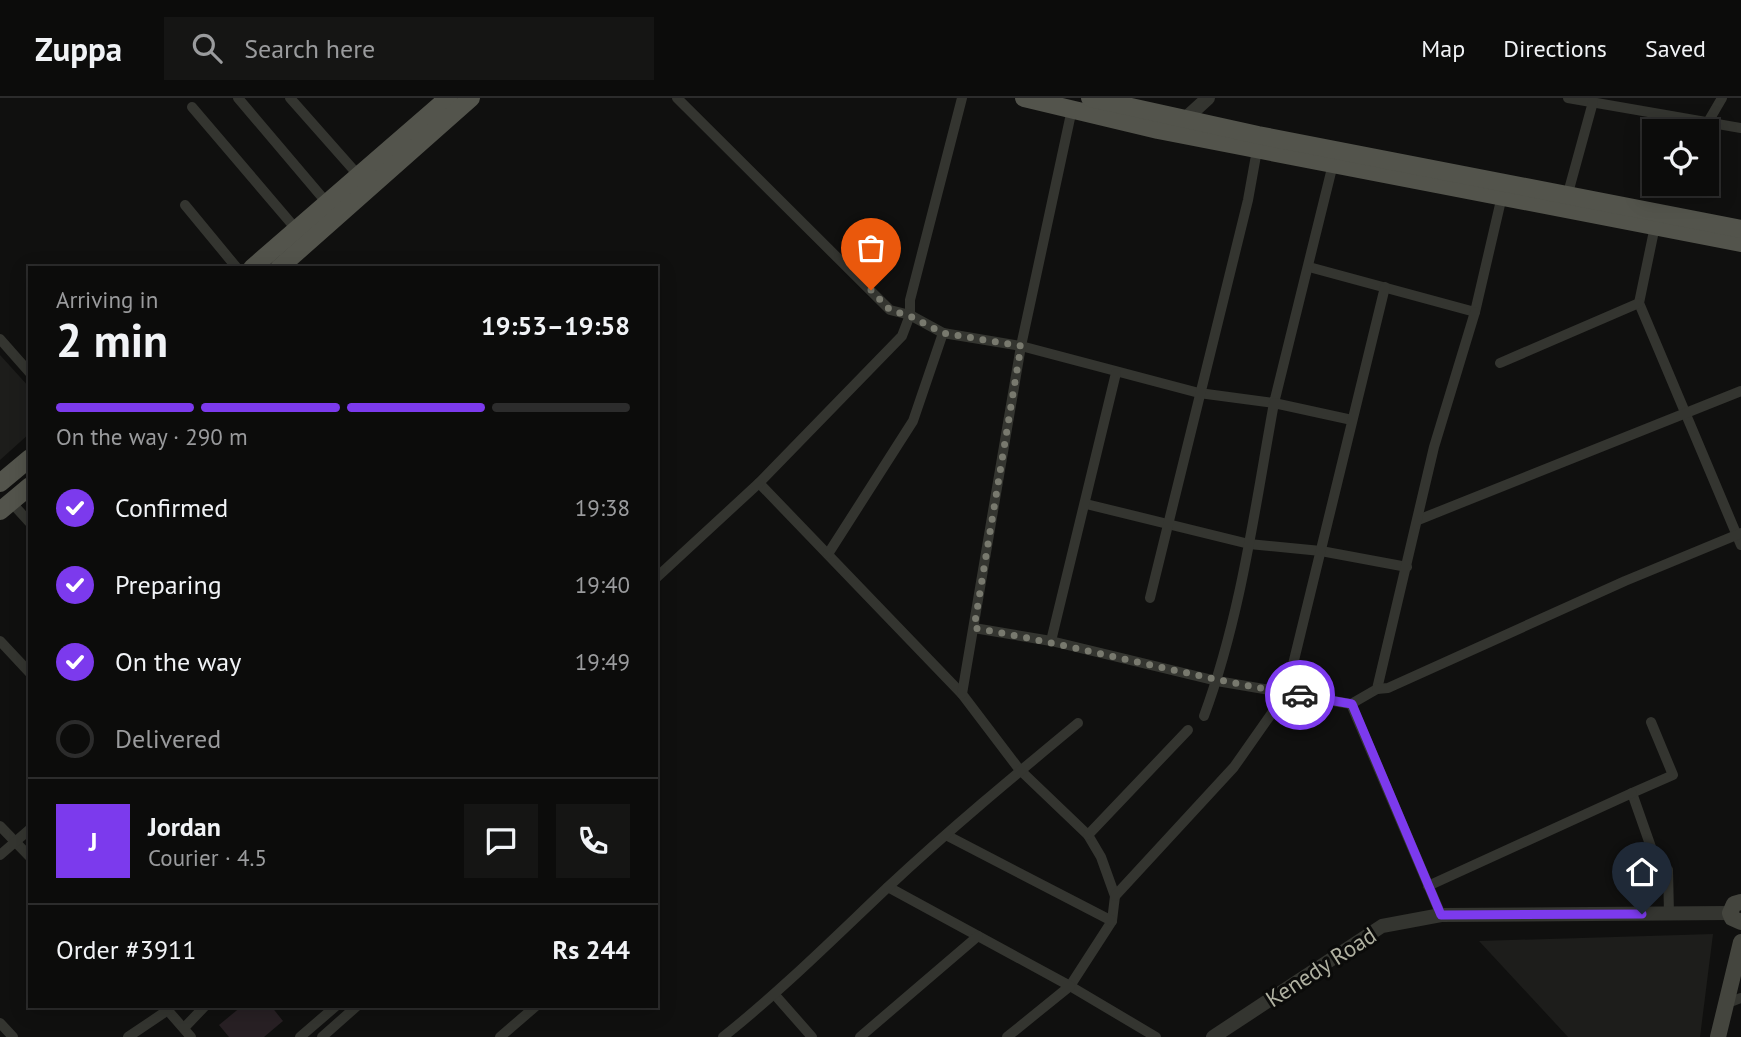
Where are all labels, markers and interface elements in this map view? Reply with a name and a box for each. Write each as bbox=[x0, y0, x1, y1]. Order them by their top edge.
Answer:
search box bbox=[164, 17, 654, 80]
text: Zuppa bbox=[35, 27, 122, 70]
icon: search bbox=[188, 29, 226, 67]
text: Search here bbox=[244, 32, 375, 65]
text: Map bbox=[1421, 33, 1465, 64]
text: Directions bbox=[1503, 33, 1607, 64]
text: Saved bbox=[1645, 33, 1706, 64]
map controls bbox=[1642, 119, 1719, 196]
button: locate bbox=[1642, 119, 1719, 196]
pin bbox=[841, 218, 901, 290]
icon: bag bbox=[852, 229, 890, 267]
text: Arriving in bbox=[56, 285, 158, 314]
text: 19:53–19:58 bbox=[481, 309, 630, 342]
text: 2 min bbox=[56, 310, 168, 370]
text: On the way · 290 m bbox=[56, 422, 248, 451]
icon: check bbox=[56, 489, 94, 527]
text: Confirmed bbox=[115, 491, 228, 524]
text: 19:38 bbox=[575, 493, 630, 522]
icon: check bbox=[56, 566, 94, 604]
text: Preparing bbox=[115, 568, 222, 601]
text: 19:40 bbox=[575, 570, 630, 599]
icon: check bbox=[56, 643, 94, 681]
text: On the way bbox=[115, 645, 241, 678]
text: 19:49 bbox=[575, 647, 630, 676]
courier bbox=[1265, 660, 1335, 730]
icon: car bbox=[1281, 676, 1319, 714]
text: Delivered bbox=[115, 722, 221, 755]
button: chat bbox=[464, 804, 538, 878]
button: phone bbox=[556, 804, 630, 878]
text: Jordan bbox=[148, 810, 221, 843]
text: J bbox=[89, 825, 97, 858]
pin bbox=[1612, 842, 1672, 914]
text: Courier · 4.5 bbox=[148, 843, 267, 872]
icon: home bbox=[1623, 853, 1661, 891]
street label: Kenedy Road bbox=[1260, 920, 1381, 1013]
text: Order #3911 bbox=[56, 933, 196, 966]
text: Rs 244 bbox=[553, 933, 630, 966]

